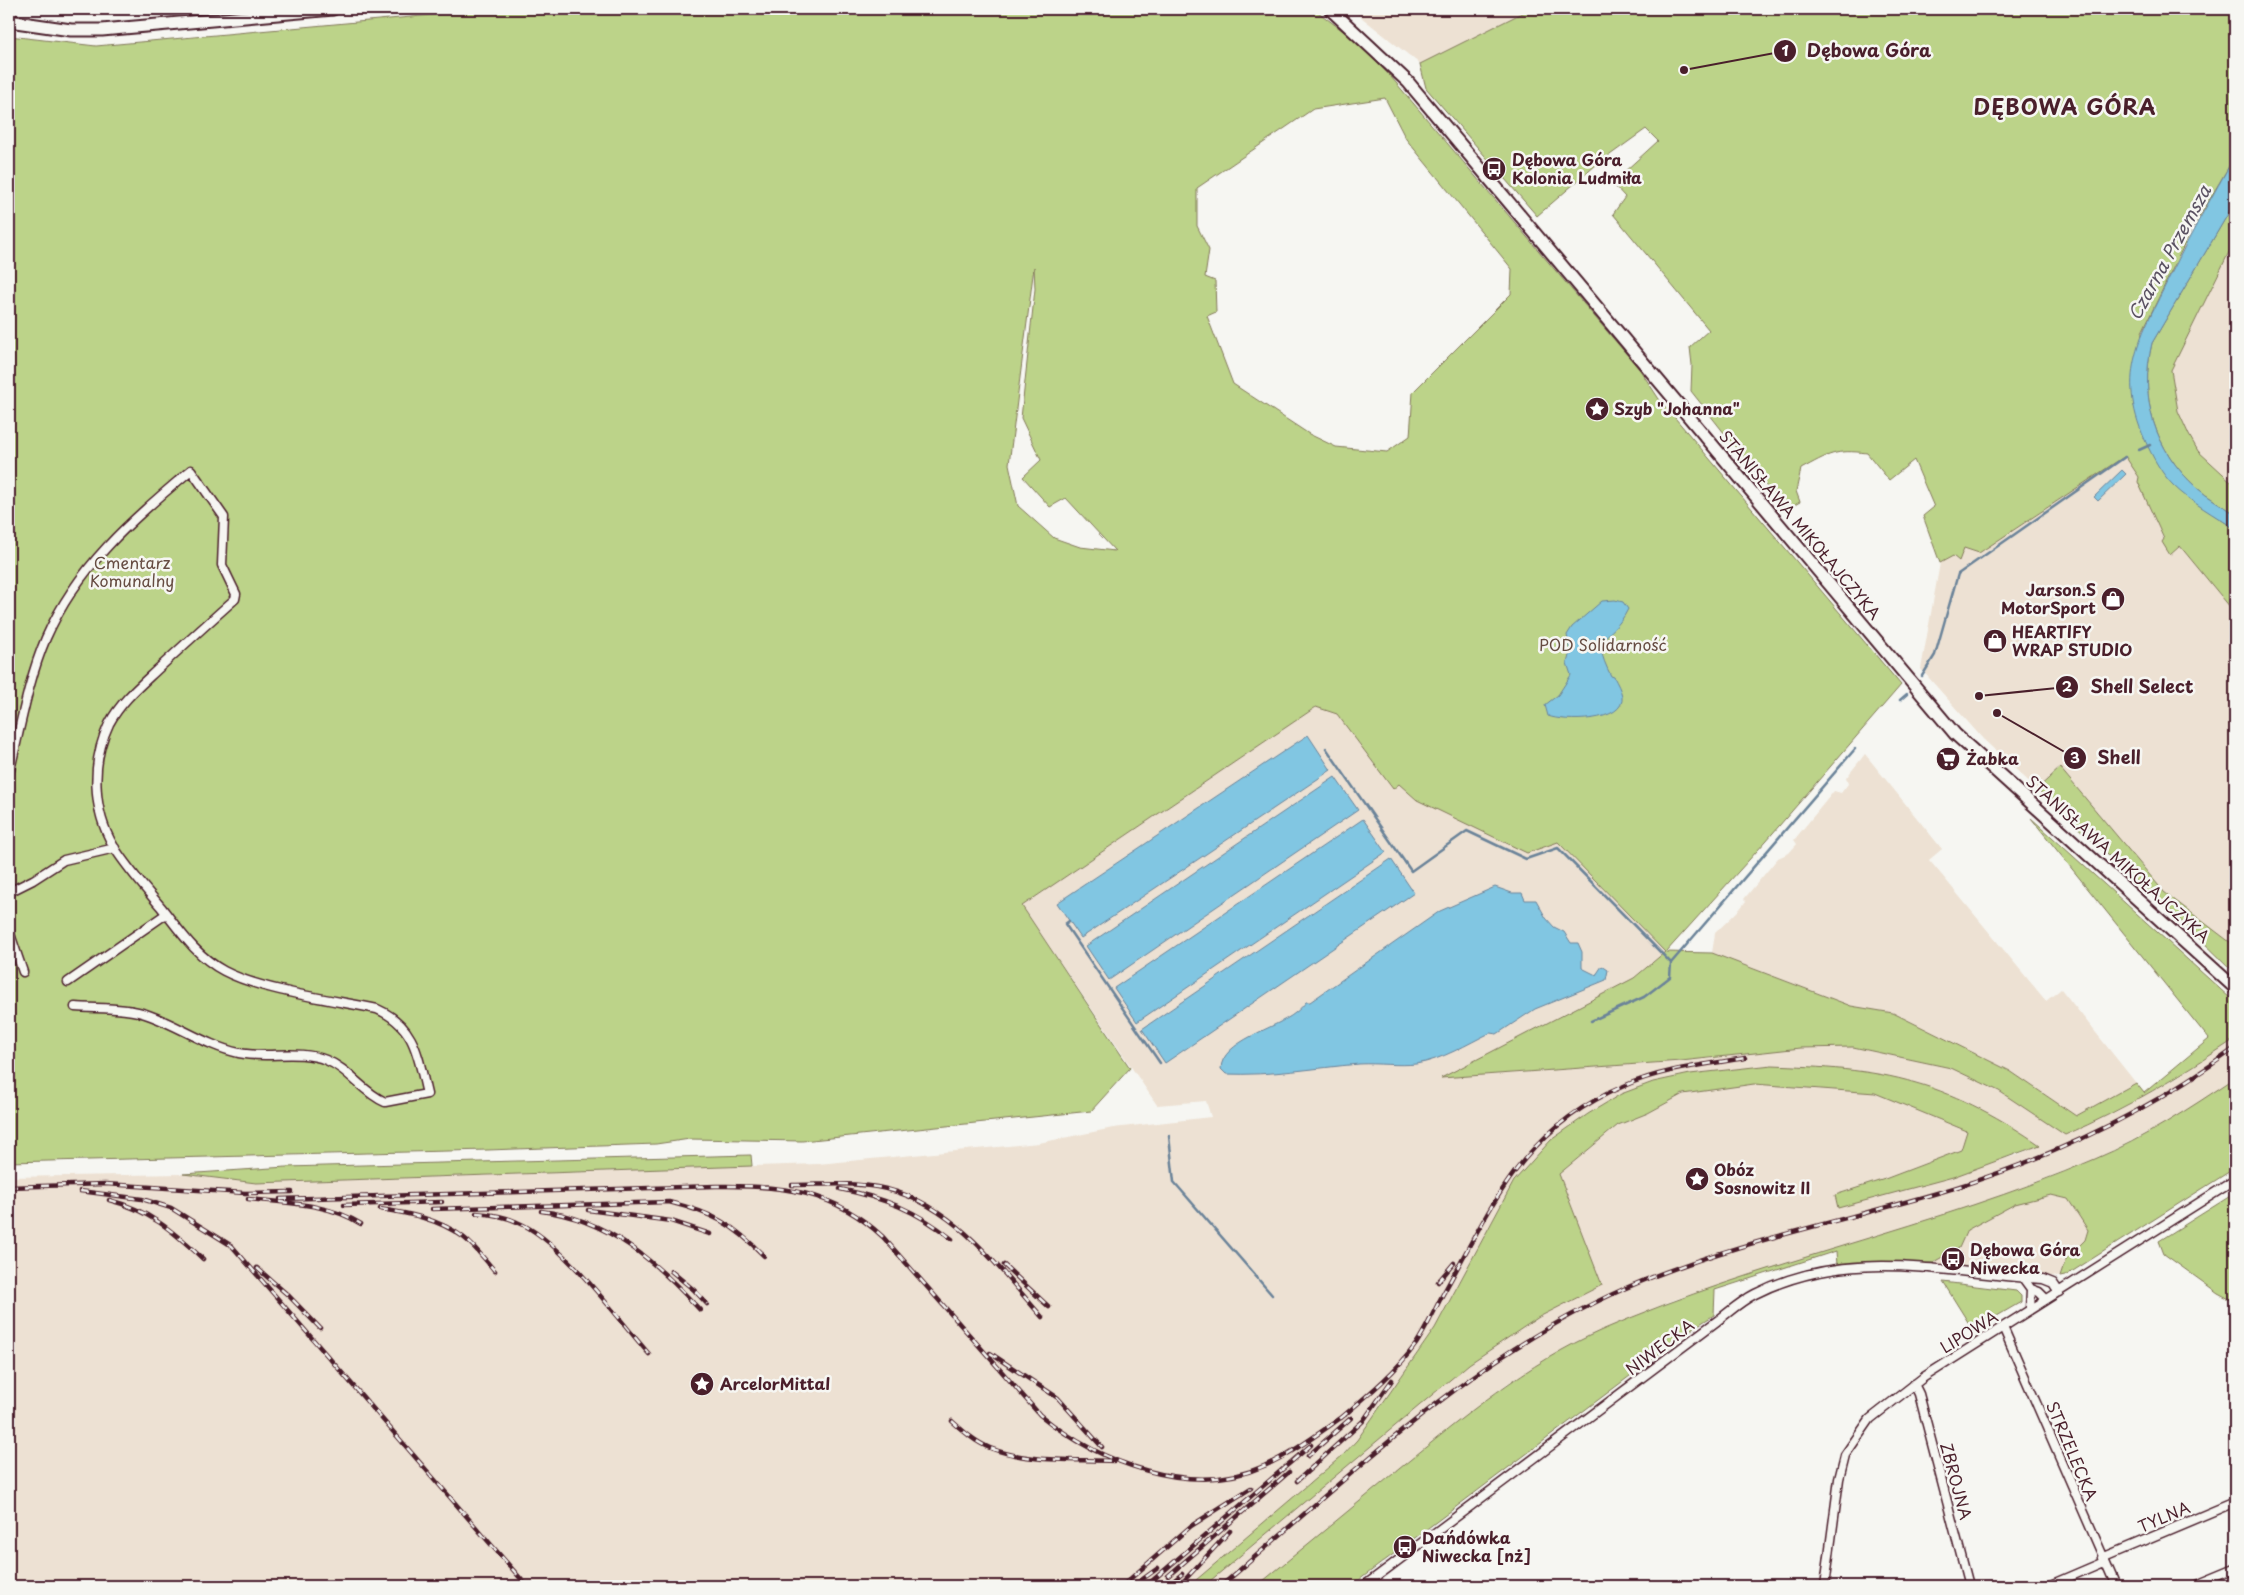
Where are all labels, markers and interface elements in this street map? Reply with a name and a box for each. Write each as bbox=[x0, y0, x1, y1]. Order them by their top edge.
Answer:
callout: Dębowa Góra bbox=[1772, 34, 1941, 67]
text: Dębowa Góra bbox=[1807, 36, 1932, 63]
text: 1 bbox=[1781, 38, 1789, 61]
district label: DĘBOWA GÓRA bbox=[1974, 90, 2156, 122]
place label: Dębowa Góra Kolonia Ludmiła bbox=[1512, 147, 1642, 189]
bus stop icon: Dębowa Góra Kolonia Ludmiła bbox=[1481, 156, 1507, 182]
water label: Czarna Przemsza bbox=[2120, 179, 2217, 325]
place icon: Szyb "Johanna" bbox=[1584, 396, 1610, 422]
place label: Szyb "Johanna" bbox=[1614, 396, 1740, 420]
street label: STANISŁAWA MIKOŁAJCZYKA bbox=[1714, 424, 1887, 624]
park label: Cmentarz Komunalny bbox=[89, 550, 175, 592]
place label: Jarson.S MotorSport bbox=[2001, 577, 2096, 619]
shop icon: Jarson.S MotorSport bbox=[2100, 586, 2126, 612]
place label: HEARTIFY WRAP STUDIO bbox=[2012, 619, 2132, 661]
shop icon: HEARTIFY WRAP STUDIO bbox=[1982, 628, 2008, 654]
park label: POD Solidarność bbox=[1539, 632, 1667, 656]
callout: Shell Select bbox=[2055, 671, 2204, 704]
text: Shell Select bbox=[2090, 672, 2194, 699]
text: 2 bbox=[2062, 674, 2073, 697]
callout: Shell bbox=[2062, 741, 2150, 774]
text: Shell bbox=[2097, 743, 2141, 770]
text: 3 bbox=[2070, 745, 2080, 768]
supermarket icon: Żabka bbox=[1935, 746, 1961, 772]
place label: Żabka bbox=[1966, 746, 2019, 770]
street label: STANISŁAWA MIKOŁAJCZYKA bbox=[2021, 769, 2216, 948]
place label: Obóz Sosnowitz II bbox=[1714, 1157, 1810, 1199]
place icon: Obóz Sosnowitz II bbox=[1684, 1166, 1710, 1192]
place label: Dębowa Góra Niwecka bbox=[1970, 1237, 2081, 1279]
bus stop icon: Dębowa Góra Niwecka bbox=[1940, 1246, 1966, 1272]
street label: LIPOWA bbox=[1935, 1304, 2002, 1358]
street label: NIWECKA bbox=[1620, 1312, 1699, 1380]
place icon: ArcelorMittal bbox=[689, 1371, 715, 1397]
place label: ArcelorMittal bbox=[720, 1371, 830, 1395]
street label: STRZELECKA bbox=[2041, 1397, 2105, 1504]
street label: ZBROJNA bbox=[1935, 1439, 1979, 1522]
street label: TYLNA bbox=[2134, 1494, 2193, 1538]
place label: Dańdówka Niwecka [nż] bbox=[1422, 1525, 1531, 1567]
bus stop icon: Dańdówka Niwecka [nż] bbox=[1392, 1534, 1418, 1560]

